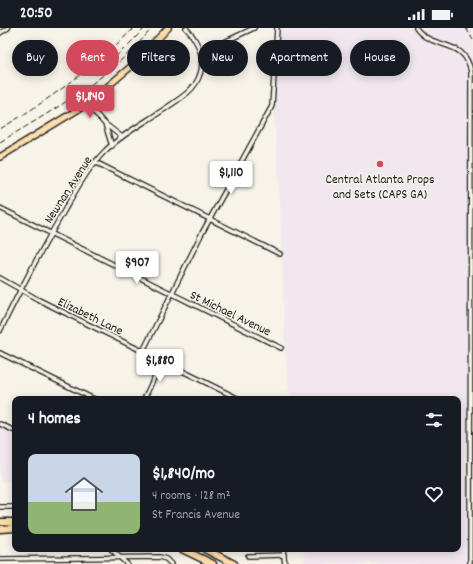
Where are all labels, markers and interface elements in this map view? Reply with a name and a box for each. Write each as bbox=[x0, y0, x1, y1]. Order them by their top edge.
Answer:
text: 20:50 bbox=[20, 3, 52, 25]
chip: Buy bbox=[12, 40, 58, 76]
chip: Rent bbox=[66, 40, 119, 76]
chip: Filters bbox=[127, 40, 190, 76]
chip: New bbox=[198, 40, 248, 76]
chip: Apartment bbox=[256, 40, 342, 76]
chip: House bbox=[350, 40, 410, 76]
pin: $1,840 bbox=[57, 85, 123, 119]
text: $1,840 bbox=[75, 88, 105, 107]
street label: Newnan Avenue bbox=[40, 153, 98, 228]
marker: Central Atlanta Props and Sets (CAPS GA) bbox=[375, 159, 385, 169]
pin: $1,110 bbox=[198, 161, 264, 195]
text: $1,110 bbox=[219, 164, 243, 183]
place label: Central Atlanta Props and Sets (CAPS GA) bbox=[326, 171, 434, 205]
pin: $907 bbox=[113, 251, 161, 285]
text: $907 bbox=[125, 254, 149, 273]
street label: St Michael Avenue bbox=[186, 286, 274, 342]
street label: Elizabeth Lane bbox=[54, 293, 126, 341]
pin: $1,880 bbox=[127, 349, 193, 383]
text: $1,880 bbox=[145, 352, 175, 371]
text: 4 homes bbox=[28, 408, 81, 432]
icon: filters bbox=[423, 409, 445, 431]
text: $1,840/mo bbox=[152, 463, 215, 487]
icon: home bbox=[60, 470, 108, 518]
icon: heart bbox=[423, 483, 445, 505]
text: 4 rooms · 128 m² bbox=[152, 487, 230, 506]
text: St Francis Avenue bbox=[152, 506, 240, 525]

